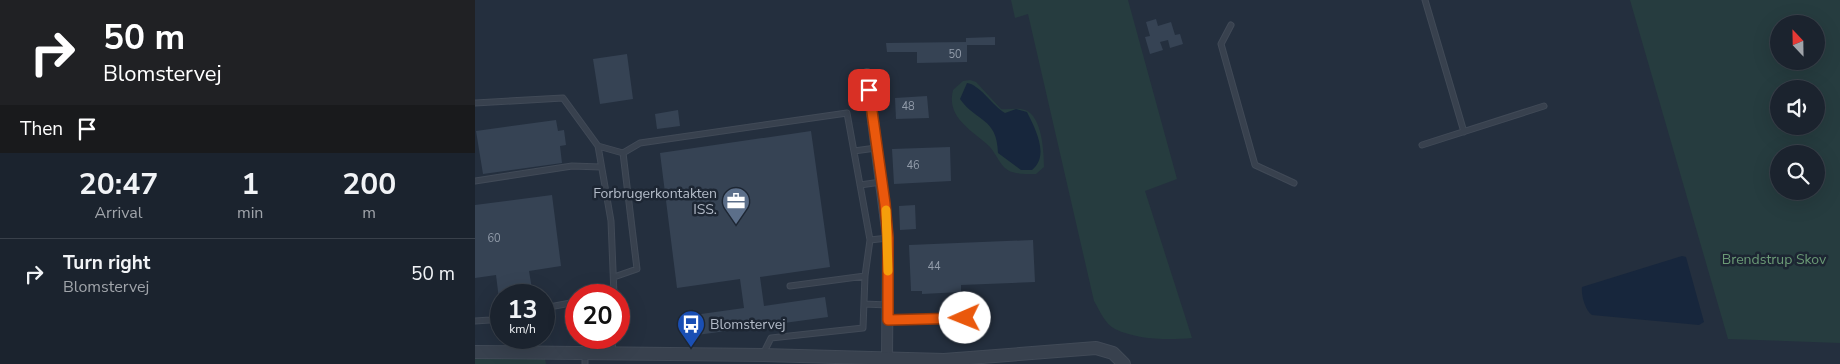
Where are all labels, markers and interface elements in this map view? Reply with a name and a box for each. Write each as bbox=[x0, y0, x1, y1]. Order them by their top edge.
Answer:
text: 50 m bbox=[103, 14, 185, 61]
north arrow bbox=[1770, 15, 1825, 70]
map controls bbox=[1770, 15, 1825, 200]
icon: right bbox=[20, 20, 85, 85]
house number: 50 bbox=[948, 47, 962, 62]
text: Blomstervej bbox=[103, 59, 222, 89]
pin bbox=[848, 69, 890, 111]
icon: arrive bbox=[855, 76, 883, 104]
button: sound bbox=[1770, 80, 1825, 135]
house number: 48 bbox=[901, 99, 915, 114]
icon: arrive bbox=[73, 115, 101, 143]
text: Then bbox=[20, 116, 63, 142]
button: search bbox=[1770, 145, 1825, 200]
house number: 46 bbox=[906, 158, 920, 173]
text: 20:47 bbox=[79, 164, 158, 205]
text: 1 bbox=[241, 164, 259, 205]
text: 200 bbox=[342, 164, 396, 205]
place label: Forbrugerkontakten ISS. bbox=[593, 184, 717, 219]
office icon: Forbrugerkontakten ISS. bbox=[721, 186, 751, 225]
text: Arrival bbox=[94, 202, 143, 224]
text: min bbox=[237, 202, 263, 224]
text: m bbox=[362, 202, 376, 224]
house number: 60 bbox=[487, 231, 501, 246]
text: Turn right bbox=[63, 250, 150, 276]
park label: Brendstrup Skov bbox=[1722, 250, 1827, 269]
house number: 44 bbox=[927, 259, 941, 274]
icon: right bbox=[20, 260, 48, 288]
text: 50 m bbox=[411, 261, 455, 287]
text: Blomstervej bbox=[63, 276, 149, 298]
speed limit sign: 20 bbox=[565, 284, 630, 349]
position arrow bbox=[938, 291, 990, 343]
text: 13 bbox=[507, 293, 538, 327]
bus stop icon: Blomstervej bbox=[676, 309, 706, 348]
place label: Blomstervej bbox=[710, 315, 786, 334]
text: km/h bbox=[509, 321, 536, 337]

